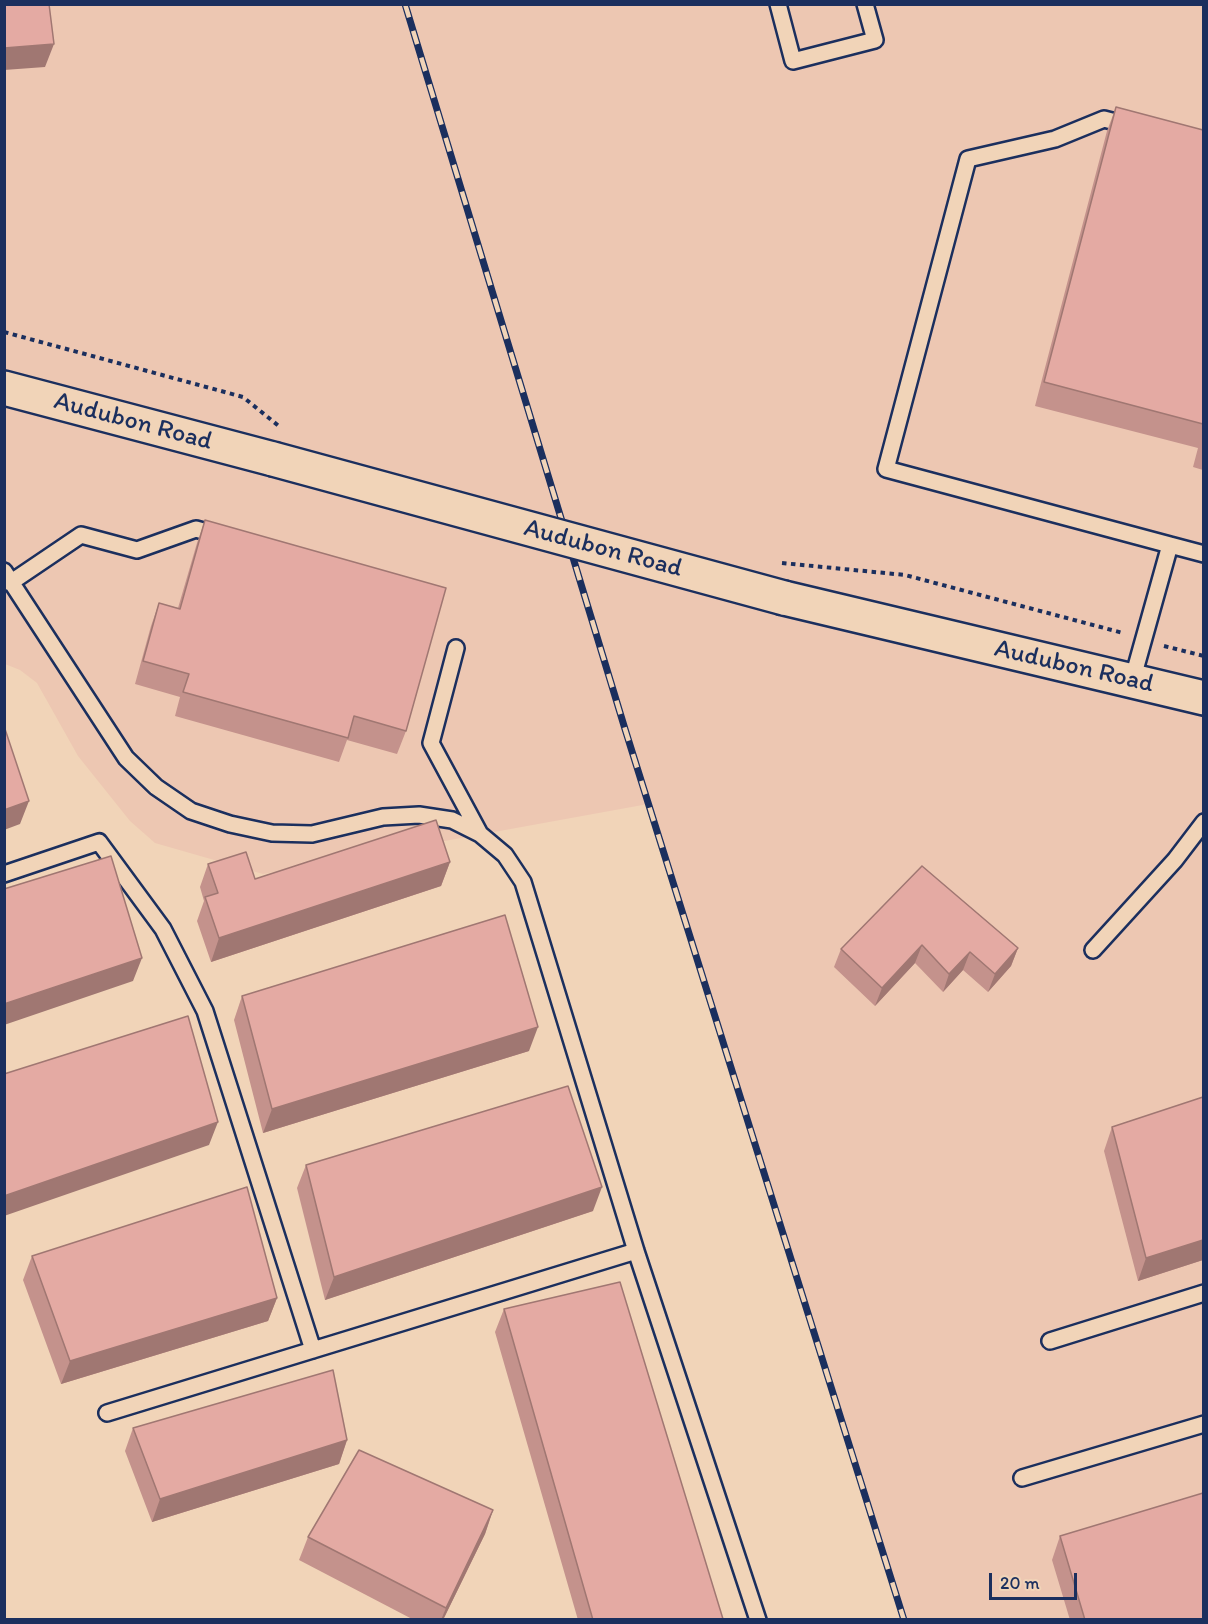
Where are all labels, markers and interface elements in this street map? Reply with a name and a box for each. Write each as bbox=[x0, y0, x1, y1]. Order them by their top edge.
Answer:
street label: Audubon Road bbox=[50, 386, 216, 458]
street label: Audubon Road bbox=[520, 513, 686, 585]
street label: Audubon Road bbox=[991, 634, 1157, 700]
scale bar bbox=[992, 1561, 1080, 1599]
text: 20 m bbox=[1000, 1572, 1040, 1594]

